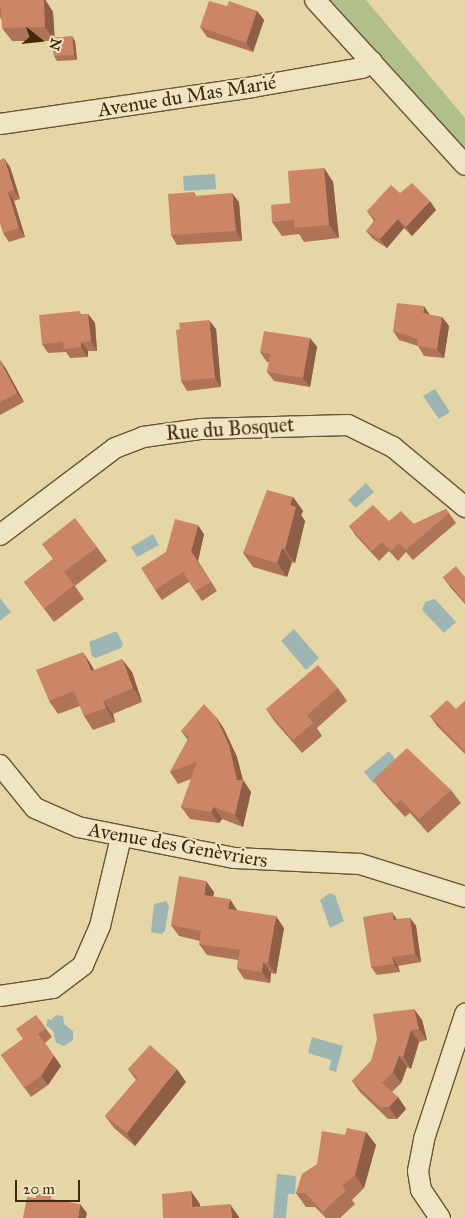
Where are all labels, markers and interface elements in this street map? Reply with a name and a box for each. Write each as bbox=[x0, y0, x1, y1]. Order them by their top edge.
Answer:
north arrow bbox=[15, 15, 65, 65]
text: N bbox=[45, 36, 65, 52]
street label: Avenue du Mas Marié bbox=[96, 70, 278, 122]
street label: Rue du Bosquet bbox=[165, 413, 295, 445]
street label: Avenue des Genèvriers bbox=[86, 817, 270, 873]
scale bar bbox=[18, 1170, 82, 1202]
text: 20 m bbox=[23, 1180, 55, 1198]

